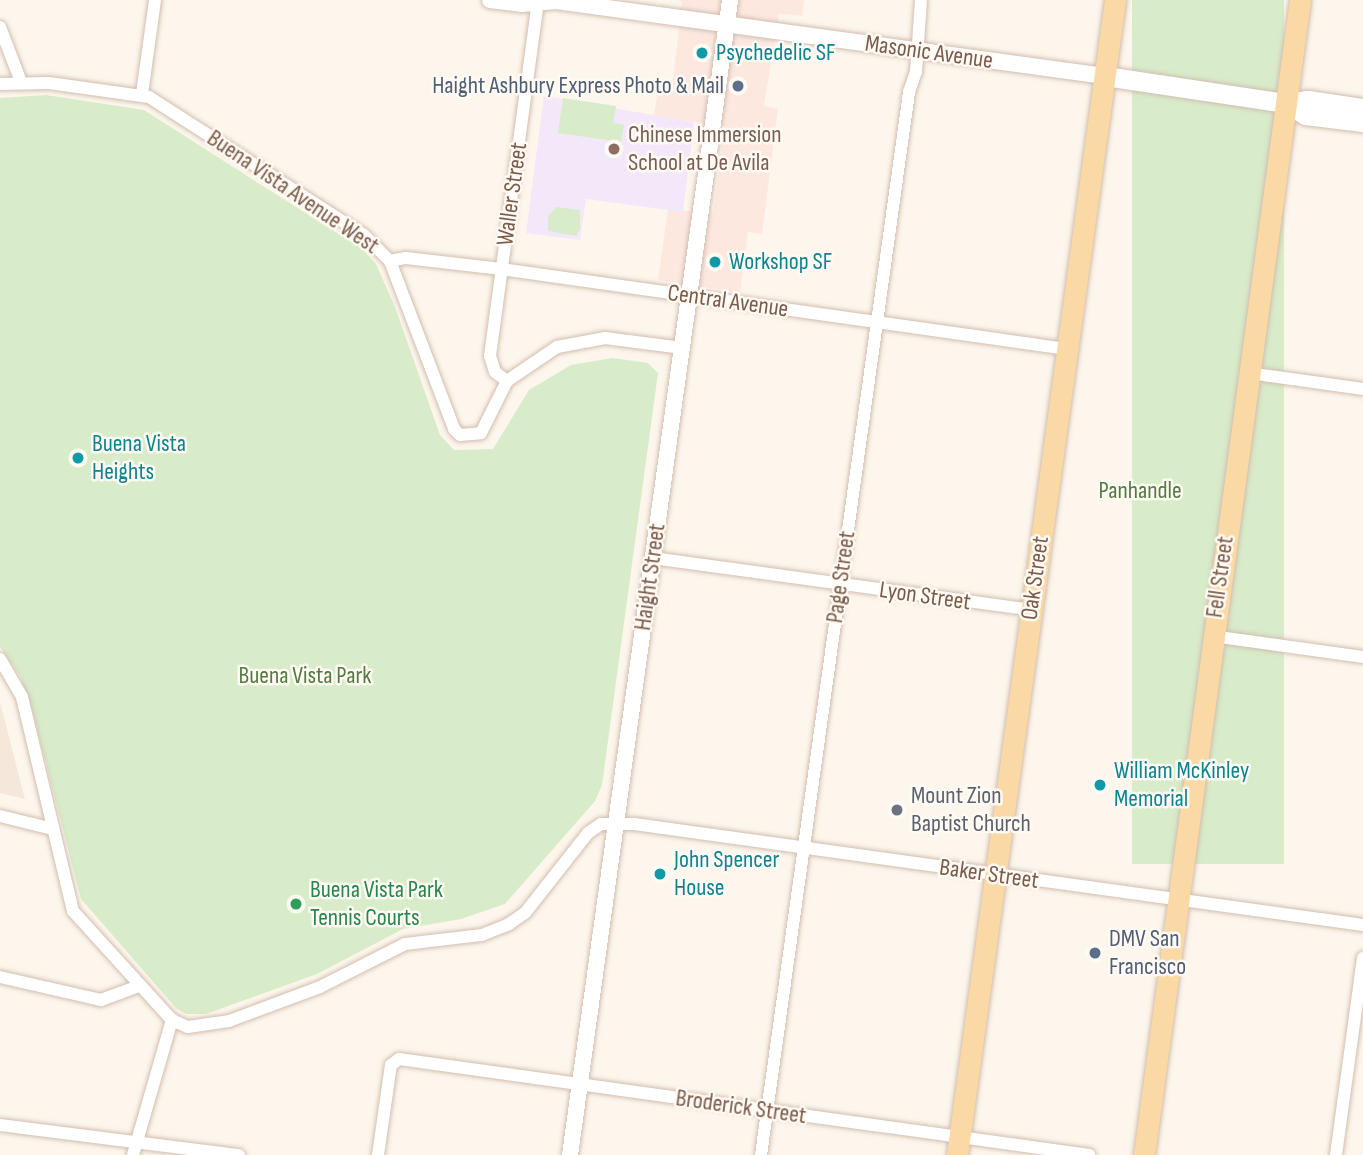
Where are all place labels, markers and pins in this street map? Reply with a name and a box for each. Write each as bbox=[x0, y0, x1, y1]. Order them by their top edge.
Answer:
place label: Psychedelic SF bbox=[716, 39, 835, 67]
marker: Psychedelic SF bbox=[694, 45, 710, 61]
place label: Haight Ashbury Express Photo & Mail bbox=[432, 72, 724, 100]
marker: Haight Ashbury Express Photo & Mail bbox=[730, 78, 746, 94]
place label: Chinese Immersion School at De Avila bbox=[628, 121, 782, 177]
marker: Chinese Immersion School at De Avila bbox=[606, 141, 622, 157]
place label: Workshop SF bbox=[729, 248, 832, 276]
marker: Workshop SF bbox=[707, 254, 723, 270]
place label: Buena Vista Heights bbox=[92, 430, 186, 486]
marker: Buena Vista Heights bbox=[70, 450, 86, 466]
place label: William McKinley Memorial bbox=[1114, 757, 1249, 813]
marker: William McKinley Memorial bbox=[1092, 777, 1108, 793]
place label: Mount Zion Baptist Church bbox=[911, 782, 1031, 838]
marker: Mount Zion Baptist Church bbox=[889, 802, 905, 818]
place label: John Spencer House bbox=[674, 846, 779, 902]
marker: John Spencer House bbox=[652, 866, 668, 882]
place label: Buena Vista Park Tennis Courts bbox=[310, 876, 443, 932]
marker: Buena Vista Park Tennis Courts bbox=[288, 896, 304, 912]
place label: DMV San Francisco bbox=[1109, 925, 1186, 981]
marker: DMV San Francisco bbox=[1087, 945, 1103, 961]

